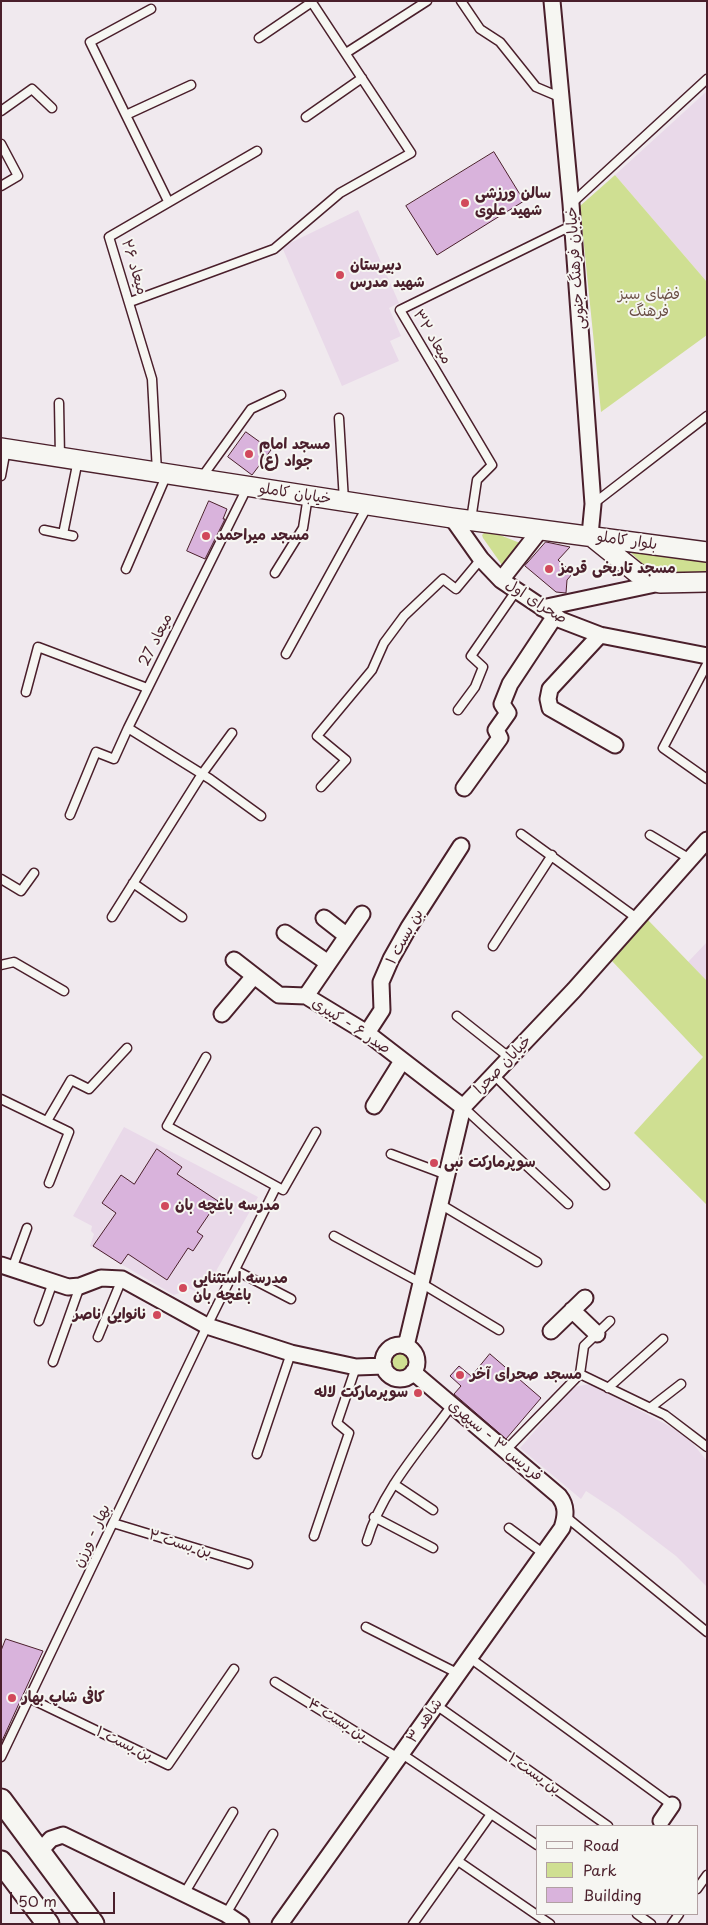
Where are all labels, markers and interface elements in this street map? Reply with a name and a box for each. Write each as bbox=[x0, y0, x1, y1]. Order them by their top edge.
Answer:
place label: سالن ورزشی شهید علوی bbox=[475, 185, 551, 220]
marker: سالن ورزشی شهید علوی bbox=[459, 197, 471, 209]
street label: خیابان فرهنگ جنوبی bbox=[563, 206, 589, 330]
street label: میعاد ۲۶ bbox=[117, 237, 151, 297]
place label: دبیرستان شهید مدرس bbox=[350, 257, 425, 292]
marker: دبیرستان شهید مدرس bbox=[334, 269, 346, 281]
park label: فضای سبز فرهنگ bbox=[618, 286, 680, 321]
street label: میعاد ۳۲ bbox=[409, 307, 455, 367]
place label: مسجد امام جواد (ع) bbox=[259, 436, 331, 471]
marker: مسجد امام جواد (ع) bbox=[243, 448, 255, 460]
street label: خیابان کاملو bbox=[258, 479, 332, 509]
place label: مسجد میراحمد bbox=[216, 527, 309, 545]
street label: بلوار کاملو bbox=[596, 528, 658, 554]
marker: مسجد میراحمد bbox=[200, 530, 212, 542]
place label: مسجد تاریخی قرمز bbox=[559, 560, 676, 578]
marker: مسجد تاریخی قرمز bbox=[543, 563, 555, 575]
street label: صحرای اول bbox=[502, 576, 570, 628]
street label: میعاد 27 bbox=[136, 611, 176, 669]
street label: بن بست ۱ bbox=[382, 906, 428, 968]
street label: صدر ۶ - کبیری bbox=[308, 994, 394, 1058]
street label: خیابان صحرا bbox=[471, 1032, 535, 1098]
place label: سوپرمارکت نبی bbox=[444, 1154, 535, 1172]
marker: سوپرمارکت نبی bbox=[428, 1157, 440, 1169]
place label: مدرسه باغچه بان bbox=[175, 1197, 280, 1215]
marker: مدرسه باغچه بان bbox=[159, 1200, 171, 1212]
place label: مدرسه استثنایی باغچه بان bbox=[193, 1270, 288, 1305]
marker: مدرسه استثنایی باغچه بان bbox=[177, 1282, 189, 1294]
place label: نانوایی ناصر bbox=[73, 1306, 147, 1324]
marker: نانوایی ناصر bbox=[151, 1309, 163, 1321]
place label: مسجد صحرای آخر bbox=[470, 1366, 582, 1384]
marker: مسجد صحرای آخر bbox=[454, 1369, 466, 1381]
place label: سوپرمارکت لاله bbox=[314, 1384, 408, 1402]
marker: سوپرمارکت لاله bbox=[412, 1387, 424, 1399]
street label: فردیس ۳ - سپهری bbox=[444, 1396, 546, 1486]
street label: بهار - ورزن bbox=[70, 1502, 114, 1570]
street label: بن بست ۲ bbox=[146, 1526, 214, 1562]
place label: کافی شاپ بهار bbox=[22, 1689, 105, 1707]
marker: کافی شاپ بهار bbox=[6, 1692, 18, 1704]
street label: بن بست ۴ bbox=[304, 1695, 370, 1745]
street label: شاهد ۳ bbox=[403, 1695, 447, 1747]
street label: بن بست ۱ bbox=[93, 1723, 155, 1765]
street label: بن بست ۱ bbox=[504, 1749, 564, 1799]
legend bbox=[536, 1825, 698, 1915]
text: Road bbox=[583, 1833, 619, 1856]
text: Park bbox=[583, 1858, 617, 1881]
scale bar bbox=[12, 1882, 118, 1914]
text: Building bbox=[583, 1883, 642, 1906]
text: 50 m bbox=[18, 1889, 57, 1912]

